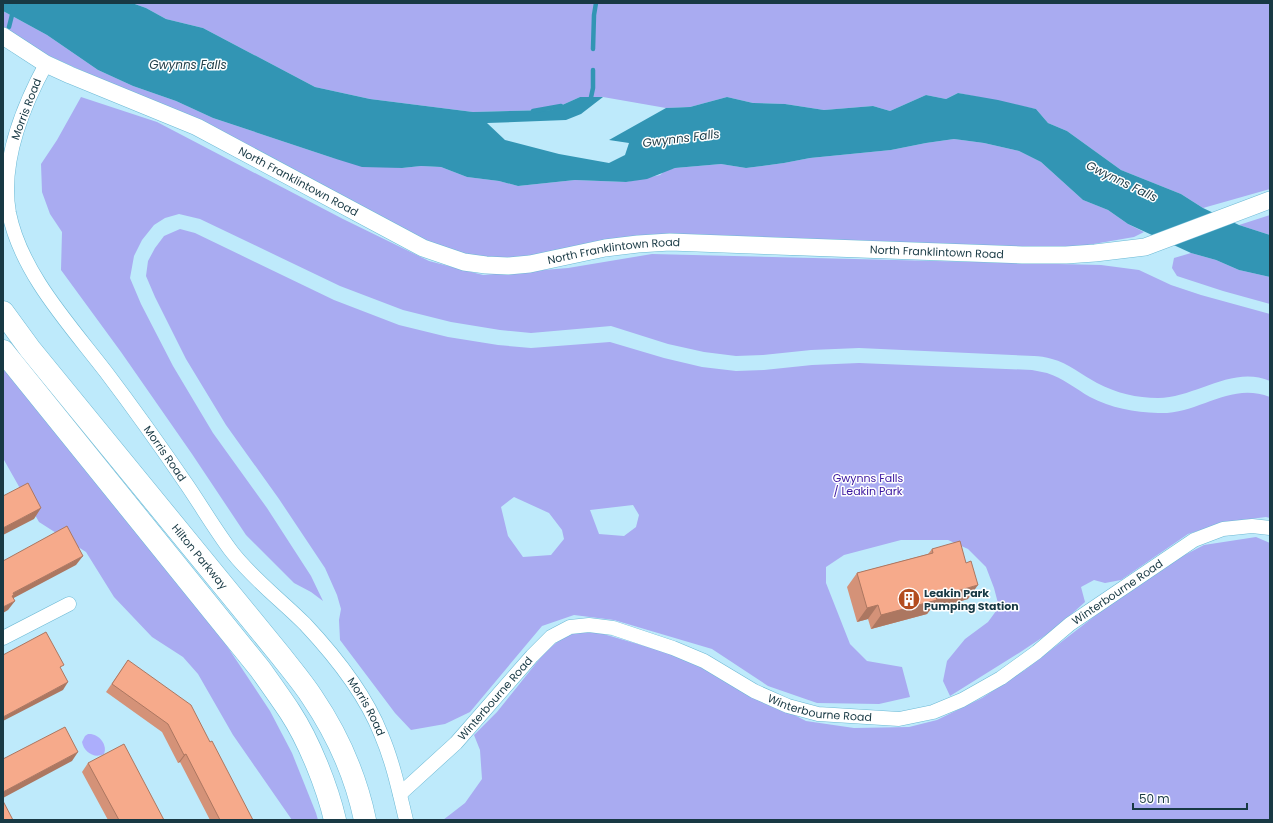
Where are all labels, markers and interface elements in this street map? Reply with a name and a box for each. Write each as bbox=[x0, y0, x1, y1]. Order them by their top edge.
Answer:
water label: Gwynns Falls bbox=[149, 56, 227, 73]
street label: Morris Road bbox=[7, 76, 45, 142]
water label: Gwynns Falls bbox=[642, 125, 720, 151]
street label: North Franklintown Road bbox=[236, 143, 361, 220]
water label: Gwynns Falls bbox=[1083, 156, 1161, 206]
street label: North Franklintown Road bbox=[546, 234, 680, 268]
street label: North Franklintown Road bbox=[870, 241, 1004, 262]
street label: Morris Road bbox=[140, 422, 190, 485]
park label: Gwynns Falls / Leakin Park bbox=[833, 470, 904, 499]
street label: Hilton Parkway bbox=[168, 520, 232, 593]
street label: Winterbourne Road bbox=[1069, 556, 1166, 629]
place label: Leakin Park Pumping Station bbox=[924, 585, 1019, 614]
building icon: Leakin Park Pumping Station bbox=[896, 586, 922, 612]
street label: Winterbourne Road bbox=[454, 653, 536, 744]
street label: Morris Road bbox=[344, 674, 389, 738]
street label: Winterbourne Road bbox=[765, 690, 872, 725]
scale bar bbox=[1133, 785, 1247, 811]
text: 50 m bbox=[1139, 790, 1170, 807]

